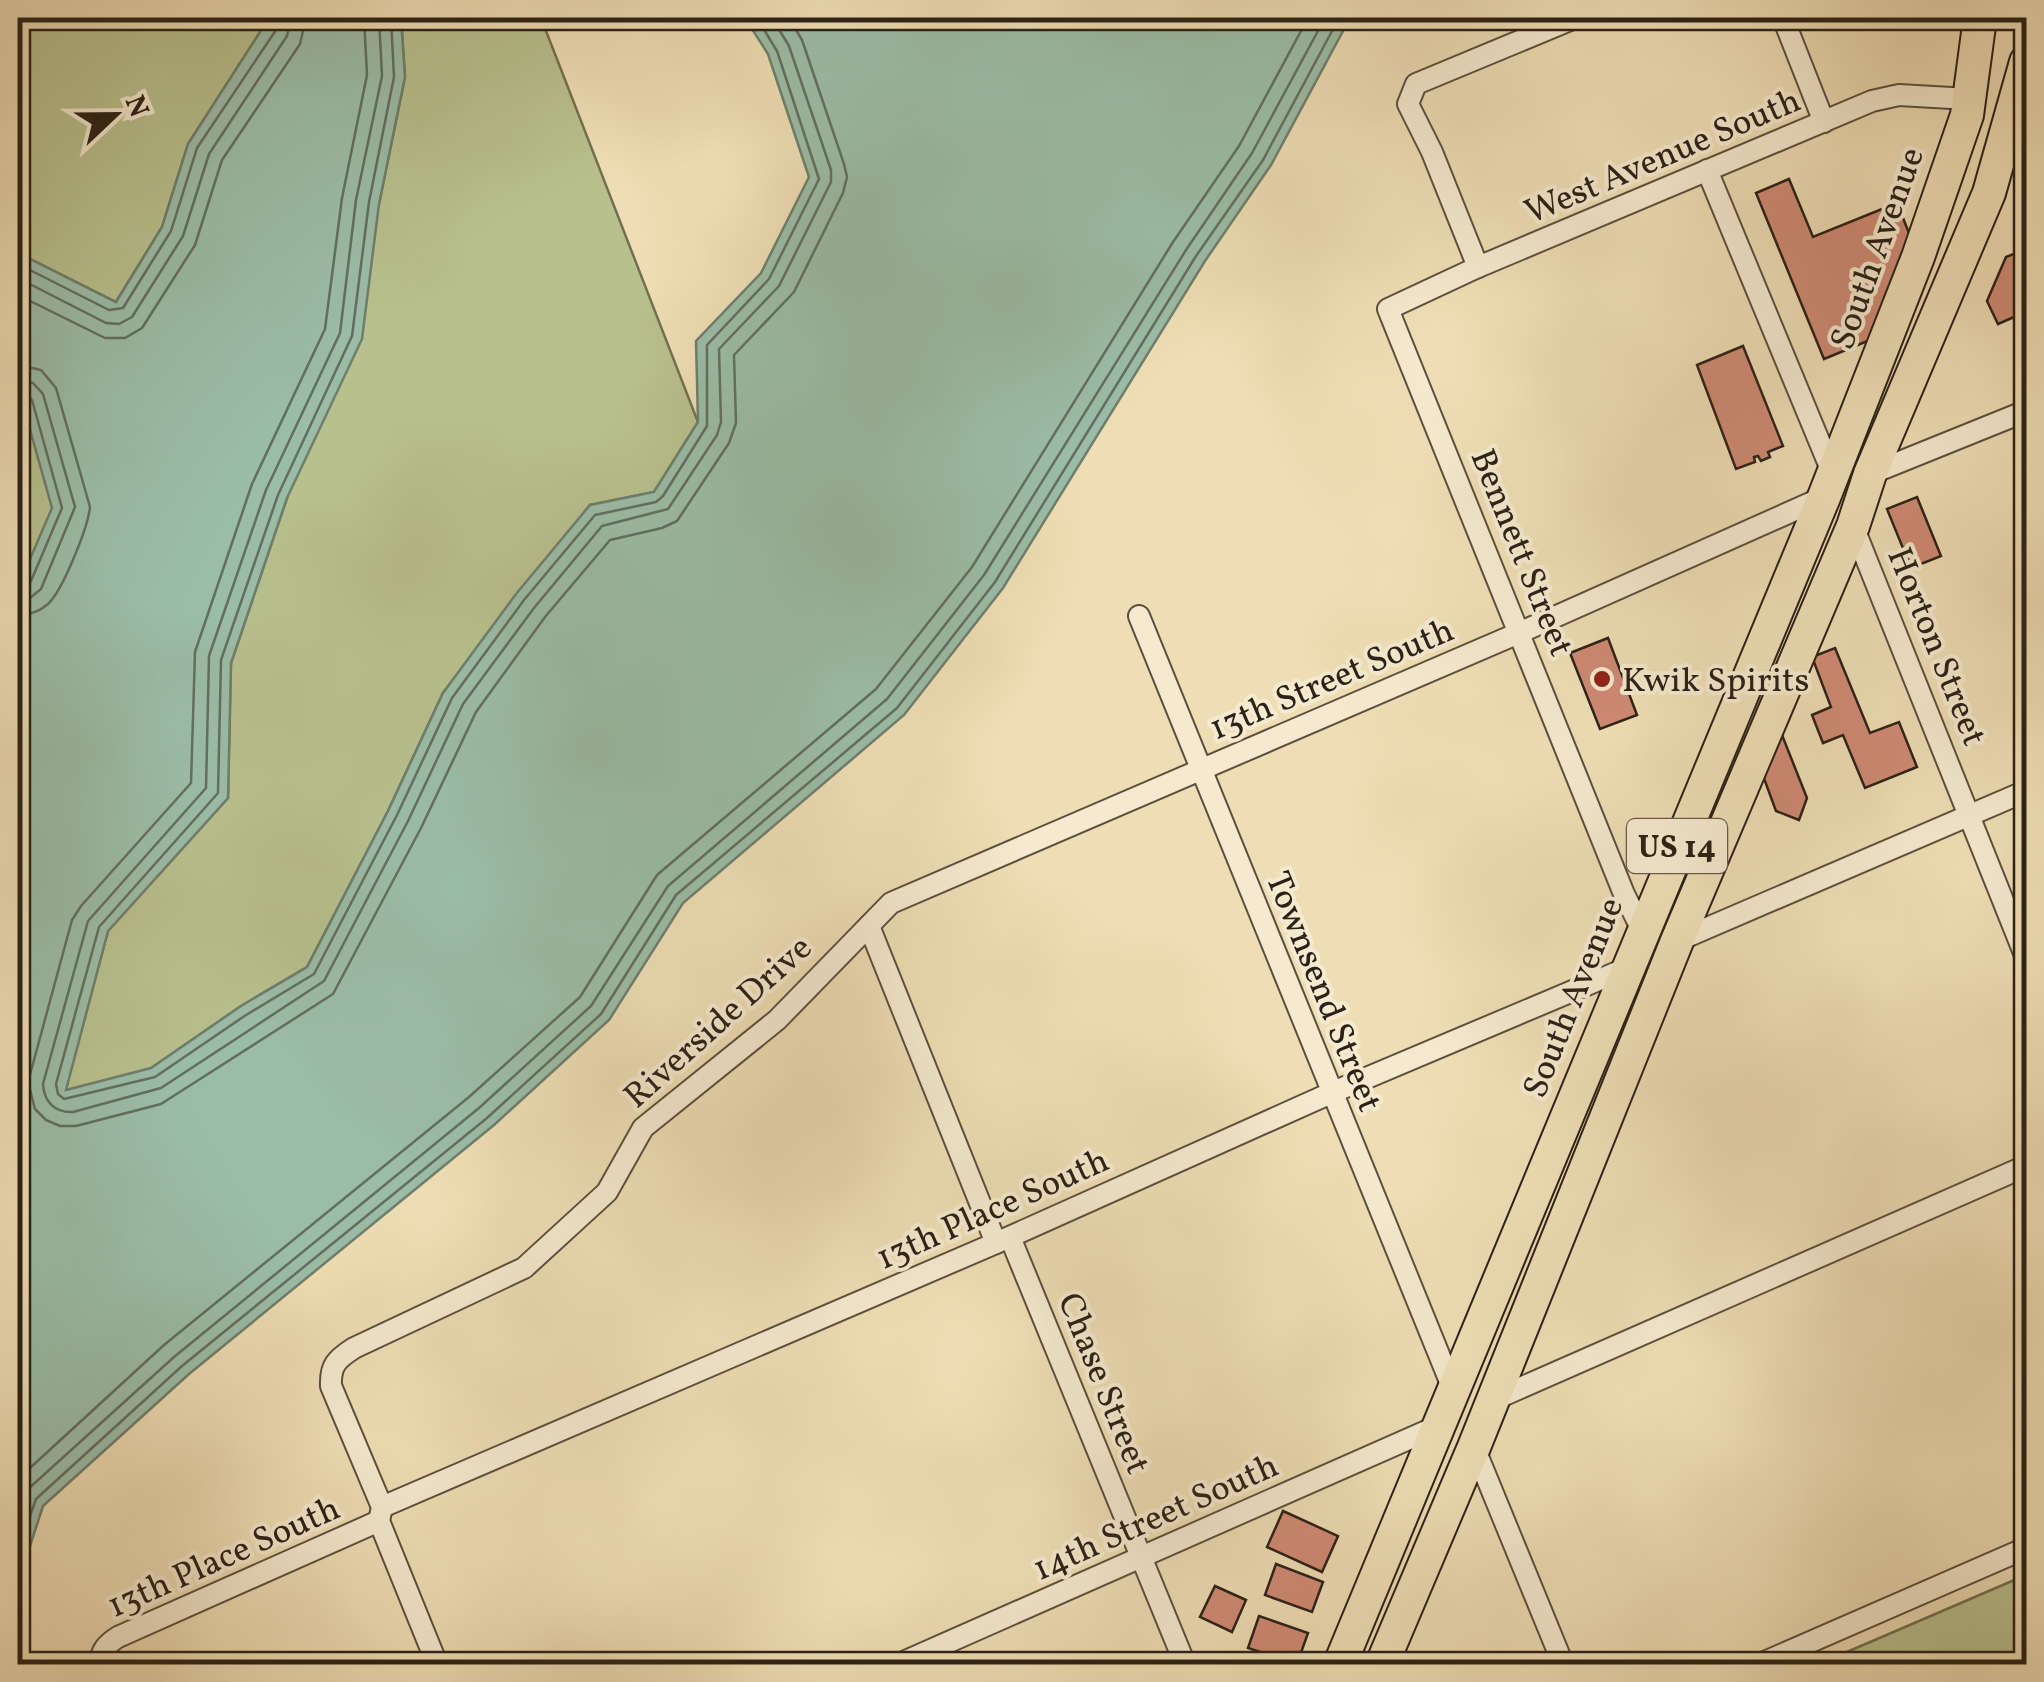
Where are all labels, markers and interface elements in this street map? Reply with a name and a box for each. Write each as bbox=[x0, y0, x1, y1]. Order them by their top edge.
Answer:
north arrow bbox=[65, 65, 165, 165]
street label: West Avenue South bbox=[1518, 78, 1809, 238]
text: N bbox=[114, 90, 158, 123]
street label: South Avenue bbox=[1820, 141, 1938, 357]
street label: Bennett Street bbox=[1457, 442, 1584, 664]
street label: Horton Street bbox=[1874, 541, 1997, 753]
street label: 13th Street South bbox=[1203, 608, 1462, 754]
place label: Kwik Spirits bbox=[1622, 658, 1809, 706]
marker: Kwik Spirits bbox=[1591, 668, 1613, 690]
road number: US 14 bbox=[1627, 819, 1727, 873]
street label: Townsend Street bbox=[1252, 865, 1392, 1119]
street label: South Avenue bbox=[1513, 891, 1637, 1106]
street label: Riverside Drive bbox=[614, 926, 824, 1121]
street label: 13th Place South bbox=[869, 1138, 1117, 1284]
street label: Chase Street bbox=[1044, 1286, 1160, 1482]
street label: 14th Street South bbox=[1026, 1443, 1287, 1594]
street label: 13th Place South bbox=[100, 1486, 348, 1632]

